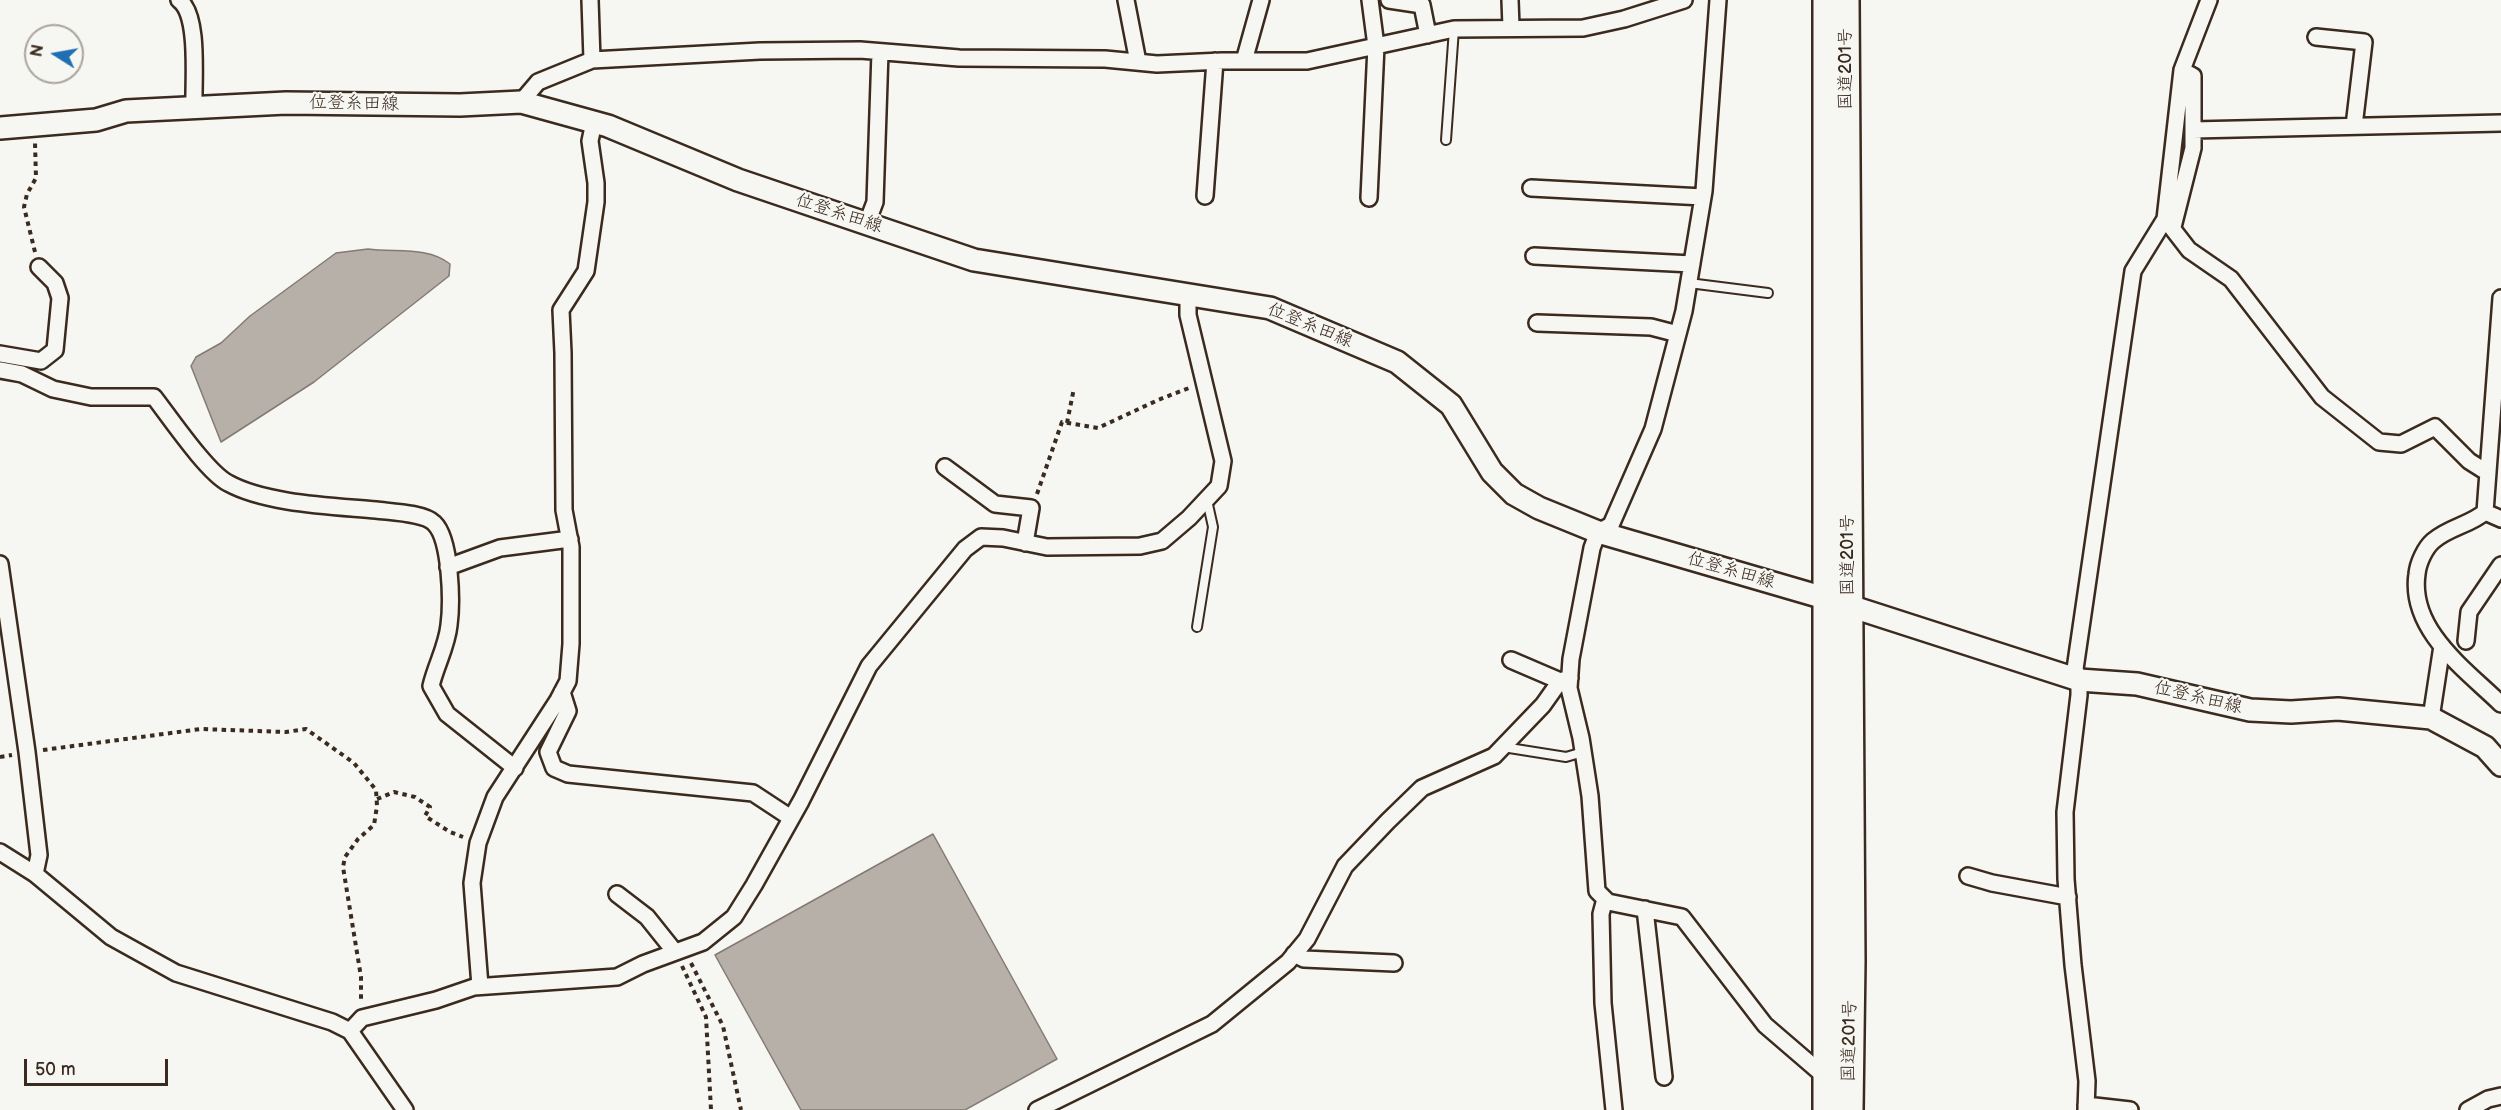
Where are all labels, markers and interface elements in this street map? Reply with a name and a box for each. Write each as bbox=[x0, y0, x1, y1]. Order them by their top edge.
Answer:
north arrow bbox=[24, 24, 84, 84]
street label: 国道201号 bbox=[1835, 28, 1857, 110]
text: N bbox=[27, 43, 48, 59]
street label: 位登糸田線 bbox=[309, 92, 399, 116]
street label: 位登糸田線 bbox=[793, 190, 885, 238]
street label: 位登糸田線 bbox=[1264, 299, 1356, 353]
street label: 国道201号 bbox=[1837, 514, 1859, 596]
street label: 位登糸田線 bbox=[1685, 548, 1777, 594]
street label: 位登糸田線 bbox=[2152, 677, 2244, 719]
street label: 国道201号 bbox=[1838, 1000, 1862, 1082]
scale bar bbox=[27, 1047, 171, 1085]
text: 50 m bbox=[35, 1059, 76, 1080]

